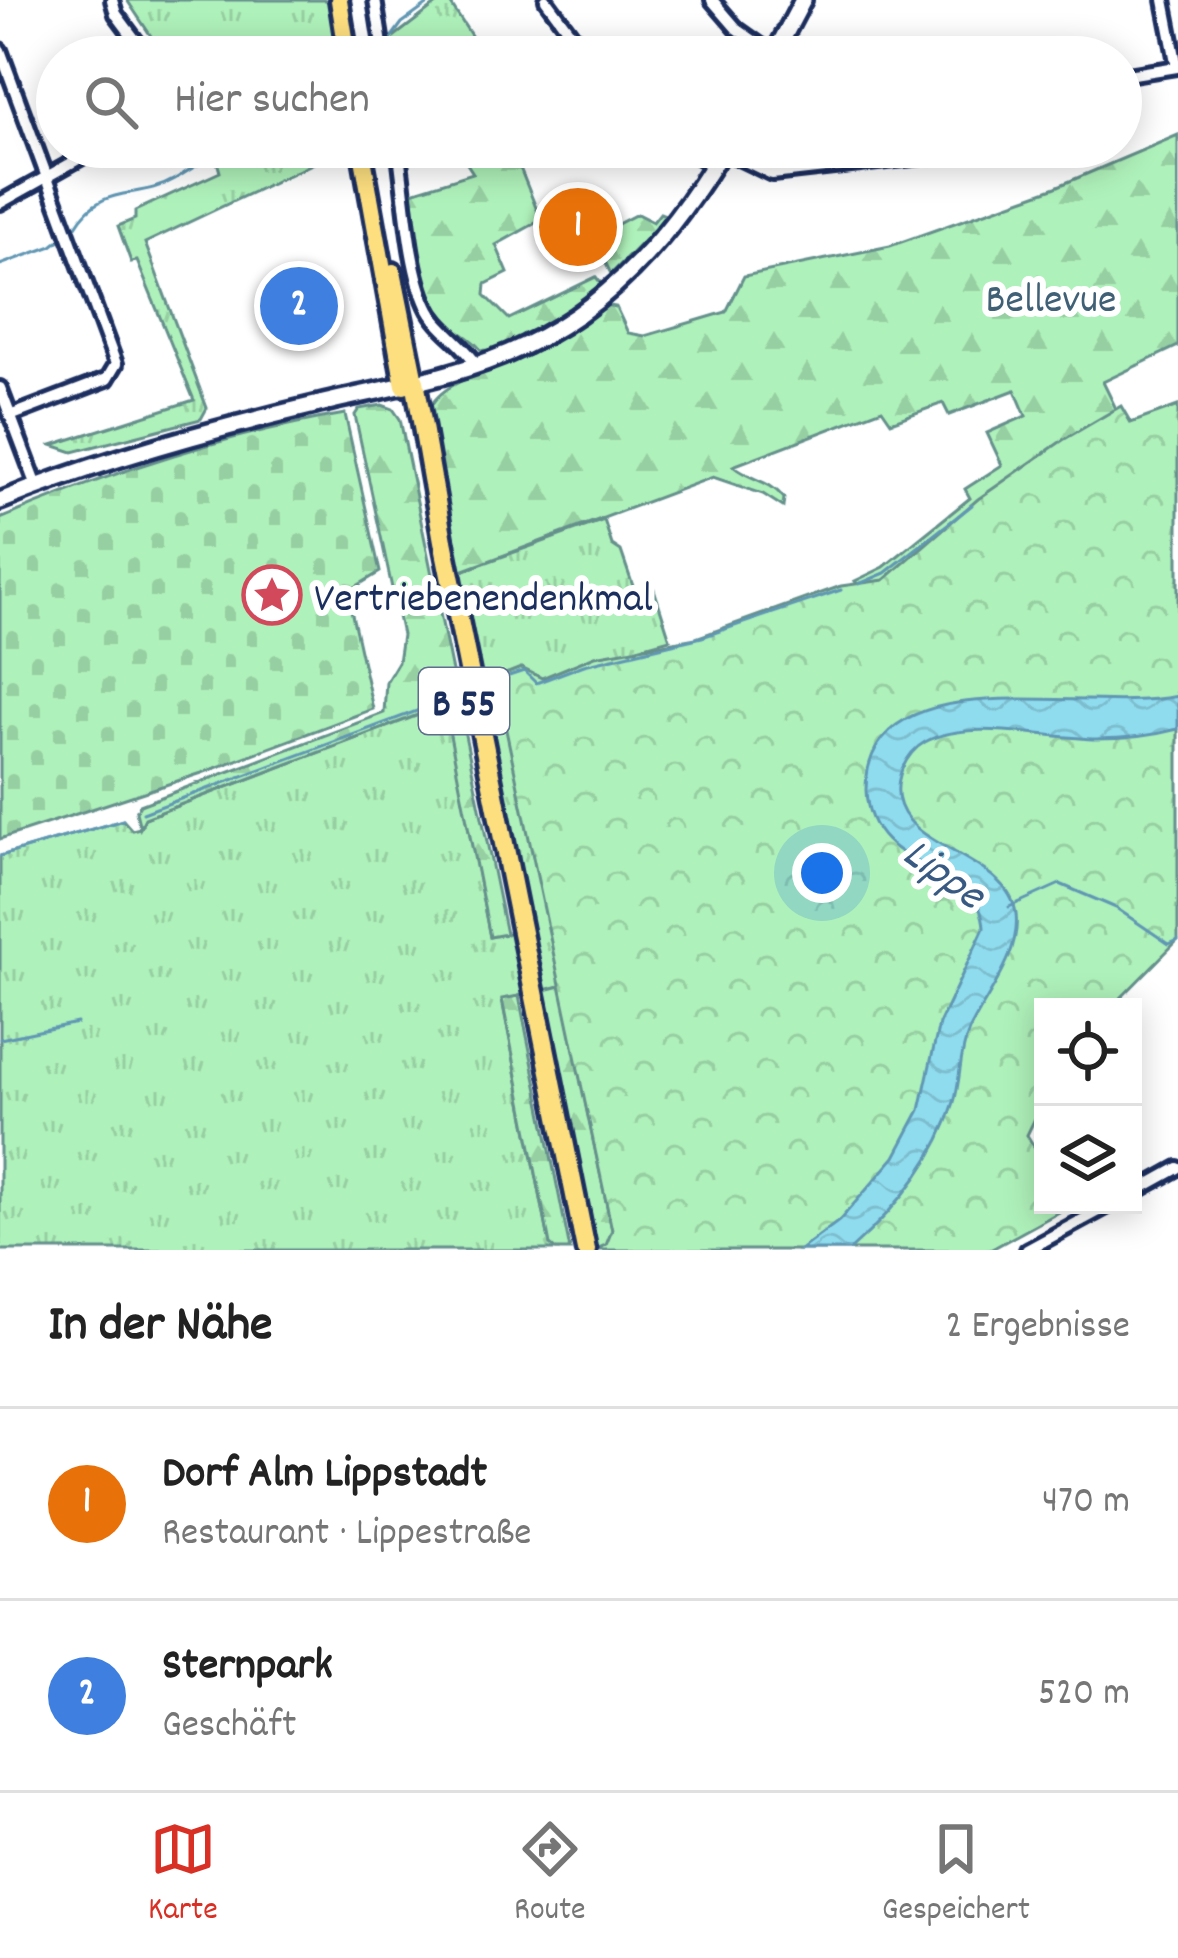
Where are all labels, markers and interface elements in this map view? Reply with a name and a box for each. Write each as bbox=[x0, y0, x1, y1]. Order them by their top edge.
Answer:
search box bbox=[36, 36, 1142, 168]
icon: search bbox=[78, 69, 144, 135]
text: Hier suchen bbox=[174, 70, 370, 134]
pin: 1 bbox=[539, 182, 617, 272]
pin: 2 bbox=[260, 261, 338, 351]
park label: Bellevue bbox=[986, 273, 1116, 333]
place icon: Vertriebenendenkmal bbox=[241, 564, 303, 626]
place label: Vertriebenendenkmal bbox=[314, 572, 653, 632]
road number: B 55 bbox=[419, 668, 509, 734]
water label: Lippe bbox=[888, 825, 998, 930]
your location bbox=[792, 843, 852, 903]
map controls bbox=[1034, 998, 1142, 1214]
button: locate bbox=[1034, 998, 1142, 1106]
button: layers bbox=[1034, 1106, 1142, 1214]
text: In der Nähe bbox=[48, 1292, 272, 1364]
text: 2 Ergebnisse bbox=[946, 1301, 1130, 1356]
text: Dorf Alm Lippstadt bbox=[162, 1444, 487, 1508]
text: 1 bbox=[83, 1476, 91, 1531]
text: 470 m bbox=[1042, 1476, 1130, 1531]
text: Restaurant · Lippestraße bbox=[162, 1508, 532, 1563]
text: Sternpark bbox=[162, 1636, 333, 1700]
text: 2 bbox=[78, 1668, 96, 1723]
text: 520 m bbox=[1038, 1668, 1130, 1723]
text: Geschäft bbox=[162, 1700, 296, 1755]
tab: Karte bbox=[148, 1816, 218, 1935]
tab: Route bbox=[514, 1816, 586, 1935]
tab: Gespeichert bbox=[882, 1816, 1030, 1935]

